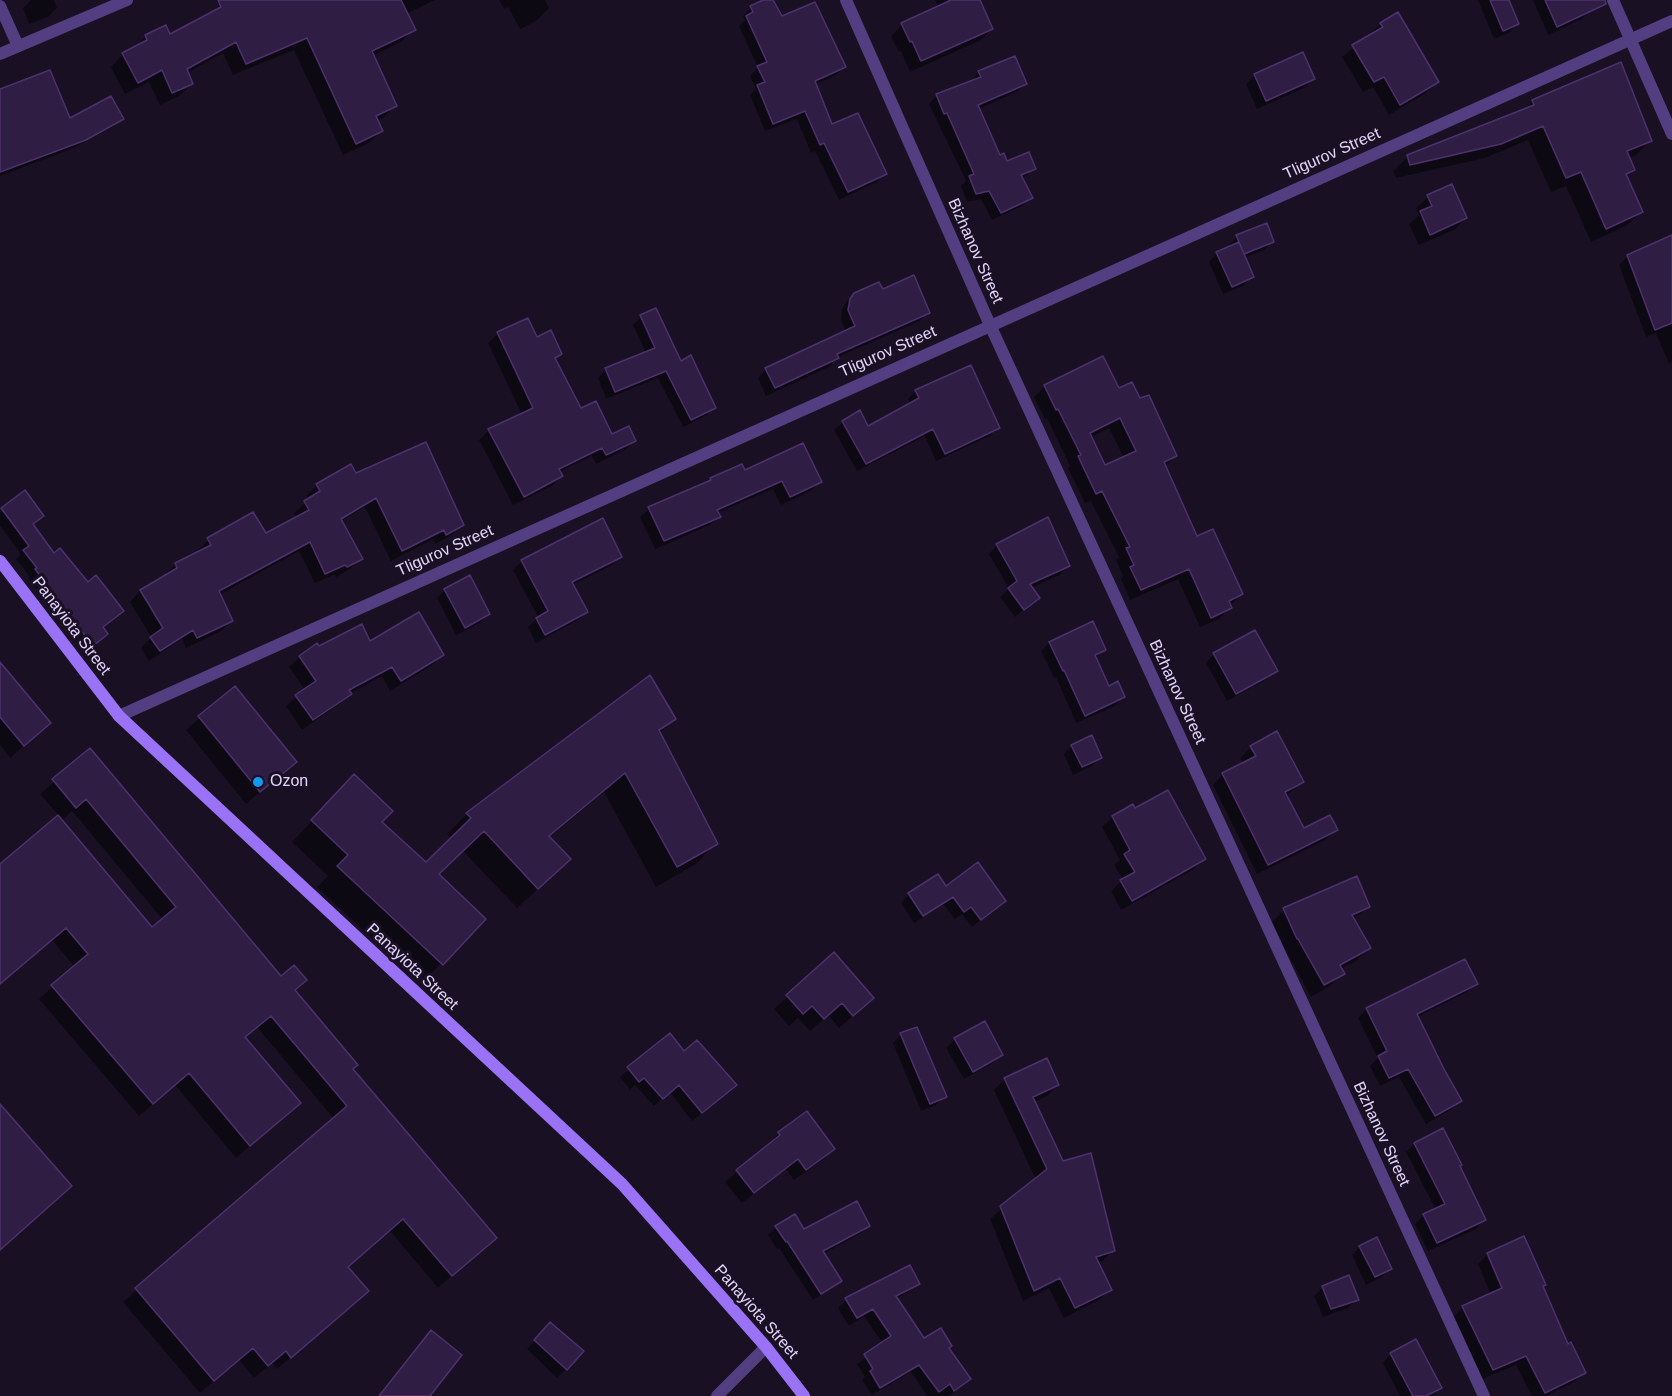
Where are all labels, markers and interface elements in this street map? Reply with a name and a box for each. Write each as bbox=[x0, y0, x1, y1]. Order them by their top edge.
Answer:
street label: Tligurov Street bbox=[1281, 124, 1383, 184]
street label: Bizhanov Street bbox=[943, 196, 1007, 306]
street label: Tligurov Street bbox=[837, 322, 939, 382]
street label: Tligurov Street bbox=[394, 521, 496, 581]
street label: Panayiota Street bbox=[28, 573, 114, 679]
street label: Bizhanov Street bbox=[1144, 637, 1210, 747]
place label: Ozon bbox=[270, 772, 308, 792]
marker: Ozon bbox=[251, 775, 265, 789]
street label: Panayiota Street bbox=[362, 920, 462, 1014]
street label: Bizhanov Street bbox=[1348, 1079, 1414, 1189]
street label: Panayiota Street bbox=[710, 1261, 802, 1363]

